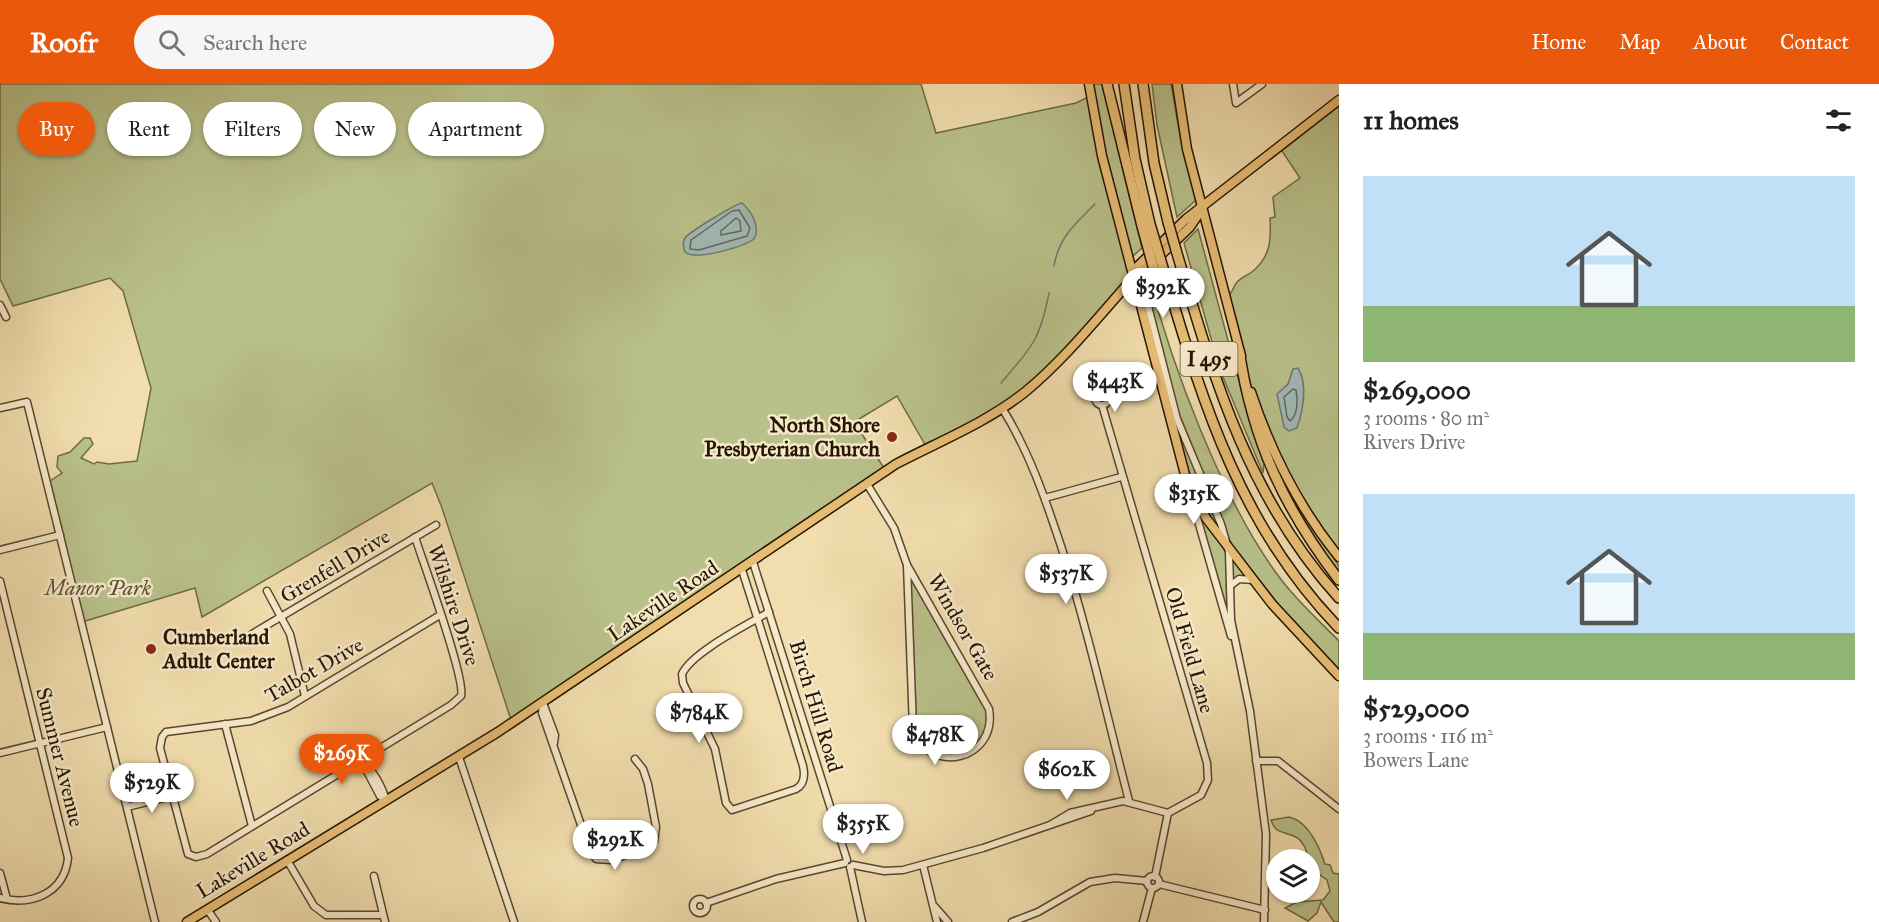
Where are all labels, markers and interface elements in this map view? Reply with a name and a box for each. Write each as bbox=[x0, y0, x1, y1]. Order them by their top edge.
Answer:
search box bbox=[134, 15, 554, 69]
text: Roofr bbox=[30, 25, 98, 60]
icon: search bbox=[155, 26, 188, 59]
text: Search here bbox=[203, 29, 307, 56]
text: Home bbox=[1531, 29, 1586, 55]
text: Map bbox=[1619, 29, 1660, 55]
text: About bbox=[1693, 29, 1747, 55]
text: Contact bbox=[1780, 29, 1849, 55]
chip: Buy bbox=[18, 102, 95, 156]
chip: Rent bbox=[107, 102, 191, 156]
chip: Filters bbox=[203, 102, 302, 156]
chip: New bbox=[314, 102, 396, 156]
chip: Apartment bbox=[408, 102, 544, 156]
text: 11 homes bbox=[1363, 104, 1459, 136]
icon: filters bbox=[1822, 104, 1855, 137]
icon: home bbox=[1555, 215, 1663, 323]
pin: $392K bbox=[1121, 268, 1205, 319]
text: $392K bbox=[1136, 275, 1190, 299]
road number: I 495 bbox=[1180, 342, 1238, 376]
pin: $443K bbox=[1073, 362, 1157, 413]
text: $443K bbox=[1087, 369, 1143, 393]
text: $269,000 bbox=[1363, 374, 1471, 406]
text: 3 rooms · 80 m² bbox=[1363, 406, 1489, 430]
place label: North Shore Presbyterian Church bbox=[704, 412, 880, 462]
marker: North Shore Presbyterian Church bbox=[885, 430, 899, 444]
text: Rivers Drive bbox=[1363, 430, 1465, 454]
pin: $315K bbox=[1152, 474, 1236, 525]
text: $315K bbox=[1168, 481, 1220, 505]
street label: Grenfell Drive bbox=[275, 523, 395, 609]
icon: home bbox=[1555, 533, 1663, 641]
street label: Wilshire Drive bbox=[422, 541, 486, 669]
street label: Lakeville Road bbox=[603, 554, 724, 648]
pin: $537K bbox=[1024, 554, 1108, 605]
text: $537K bbox=[1039, 561, 1093, 585]
street label: Windsor Gate bbox=[922, 569, 1004, 685]
park label: Manor Park bbox=[43, 575, 152, 601]
street label: Old Field Lane bbox=[1160, 584, 1220, 716]
place label: Cumberland Adult Center bbox=[161, 624, 276, 674]
street label: Talbot Drive bbox=[260, 631, 368, 709]
street label: Birch Hill Road bbox=[784, 637, 849, 776]
marker: Cumberland Adult Center bbox=[144, 642, 158, 656]
street label: Summer Avenue bbox=[30, 685, 90, 830]
text: $529,000 bbox=[1363, 692, 1470, 724]
pin: $784K bbox=[657, 693, 741, 744]
text: $784K bbox=[670, 700, 728, 724]
pin: $478K bbox=[893, 715, 977, 766]
text: $478K bbox=[906, 722, 964, 746]
text: 3 rooms · 116 m² bbox=[1363, 724, 1493, 748]
pin: $269K bbox=[300, 734, 384, 785]
text: $269K bbox=[313, 741, 371, 765]
text: Bowers Lane bbox=[1363, 748, 1469, 772]
pin: $602K bbox=[1025, 750, 1109, 801]
text: $602K bbox=[1038, 757, 1096, 781]
pin: $529K bbox=[110, 763, 194, 814]
text: $529K bbox=[124, 770, 180, 794]
pin: $355K bbox=[821, 804, 905, 855]
text: $355K bbox=[837, 811, 889, 835]
street label: Lakeville Road bbox=[192, 816, 315, 904]
pin: $292K bbox=[573, 820, 657, 871]
text: $292K bbox=[587, 827, 643, 851]
map controls bbox=[1266, 849, 1320, 903]
button: layers bbox=[1266, 849, 1320, 903]

